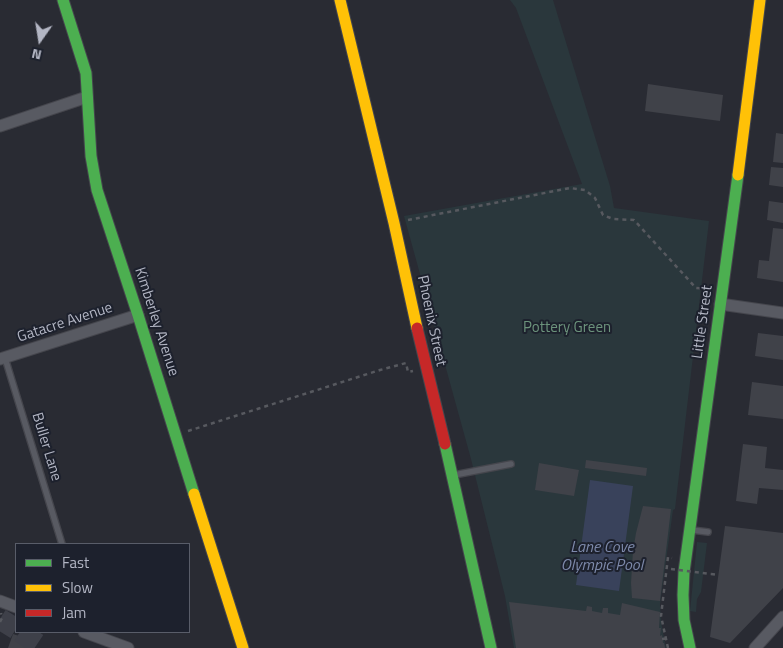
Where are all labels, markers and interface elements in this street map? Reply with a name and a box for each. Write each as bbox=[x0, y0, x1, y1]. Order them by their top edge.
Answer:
north arrow bbox=[15, 15, 65, 65]
text: N bbox=[29, 44, 44, 66]
street label: Kimberley Avenue bbox=[130, 265, 182, 379]
street label: Phoenix Street bbox=[413, 274, 449, 368]
street label: Little Street bbox=[689, 284, 717, 360]
street label: Gatacre Avenue bbox=[15, 299, 115, 347]
park label: Pottery Green bbox=[523, 319, 611, 337]
street label: Buller Lane bbox=[27, 411, 65, 483]
water label: Lane Cove Olympic Pool bbox=[561, 538, 643, 576]
legend bbox=[15, 543, 190, 633]
text: Fast bbox=[62, 551, 89, 574]
text: Slow bbox=[62, 576, 93, 599]
text: Jam bbox=[62, 601, 86, 624]

